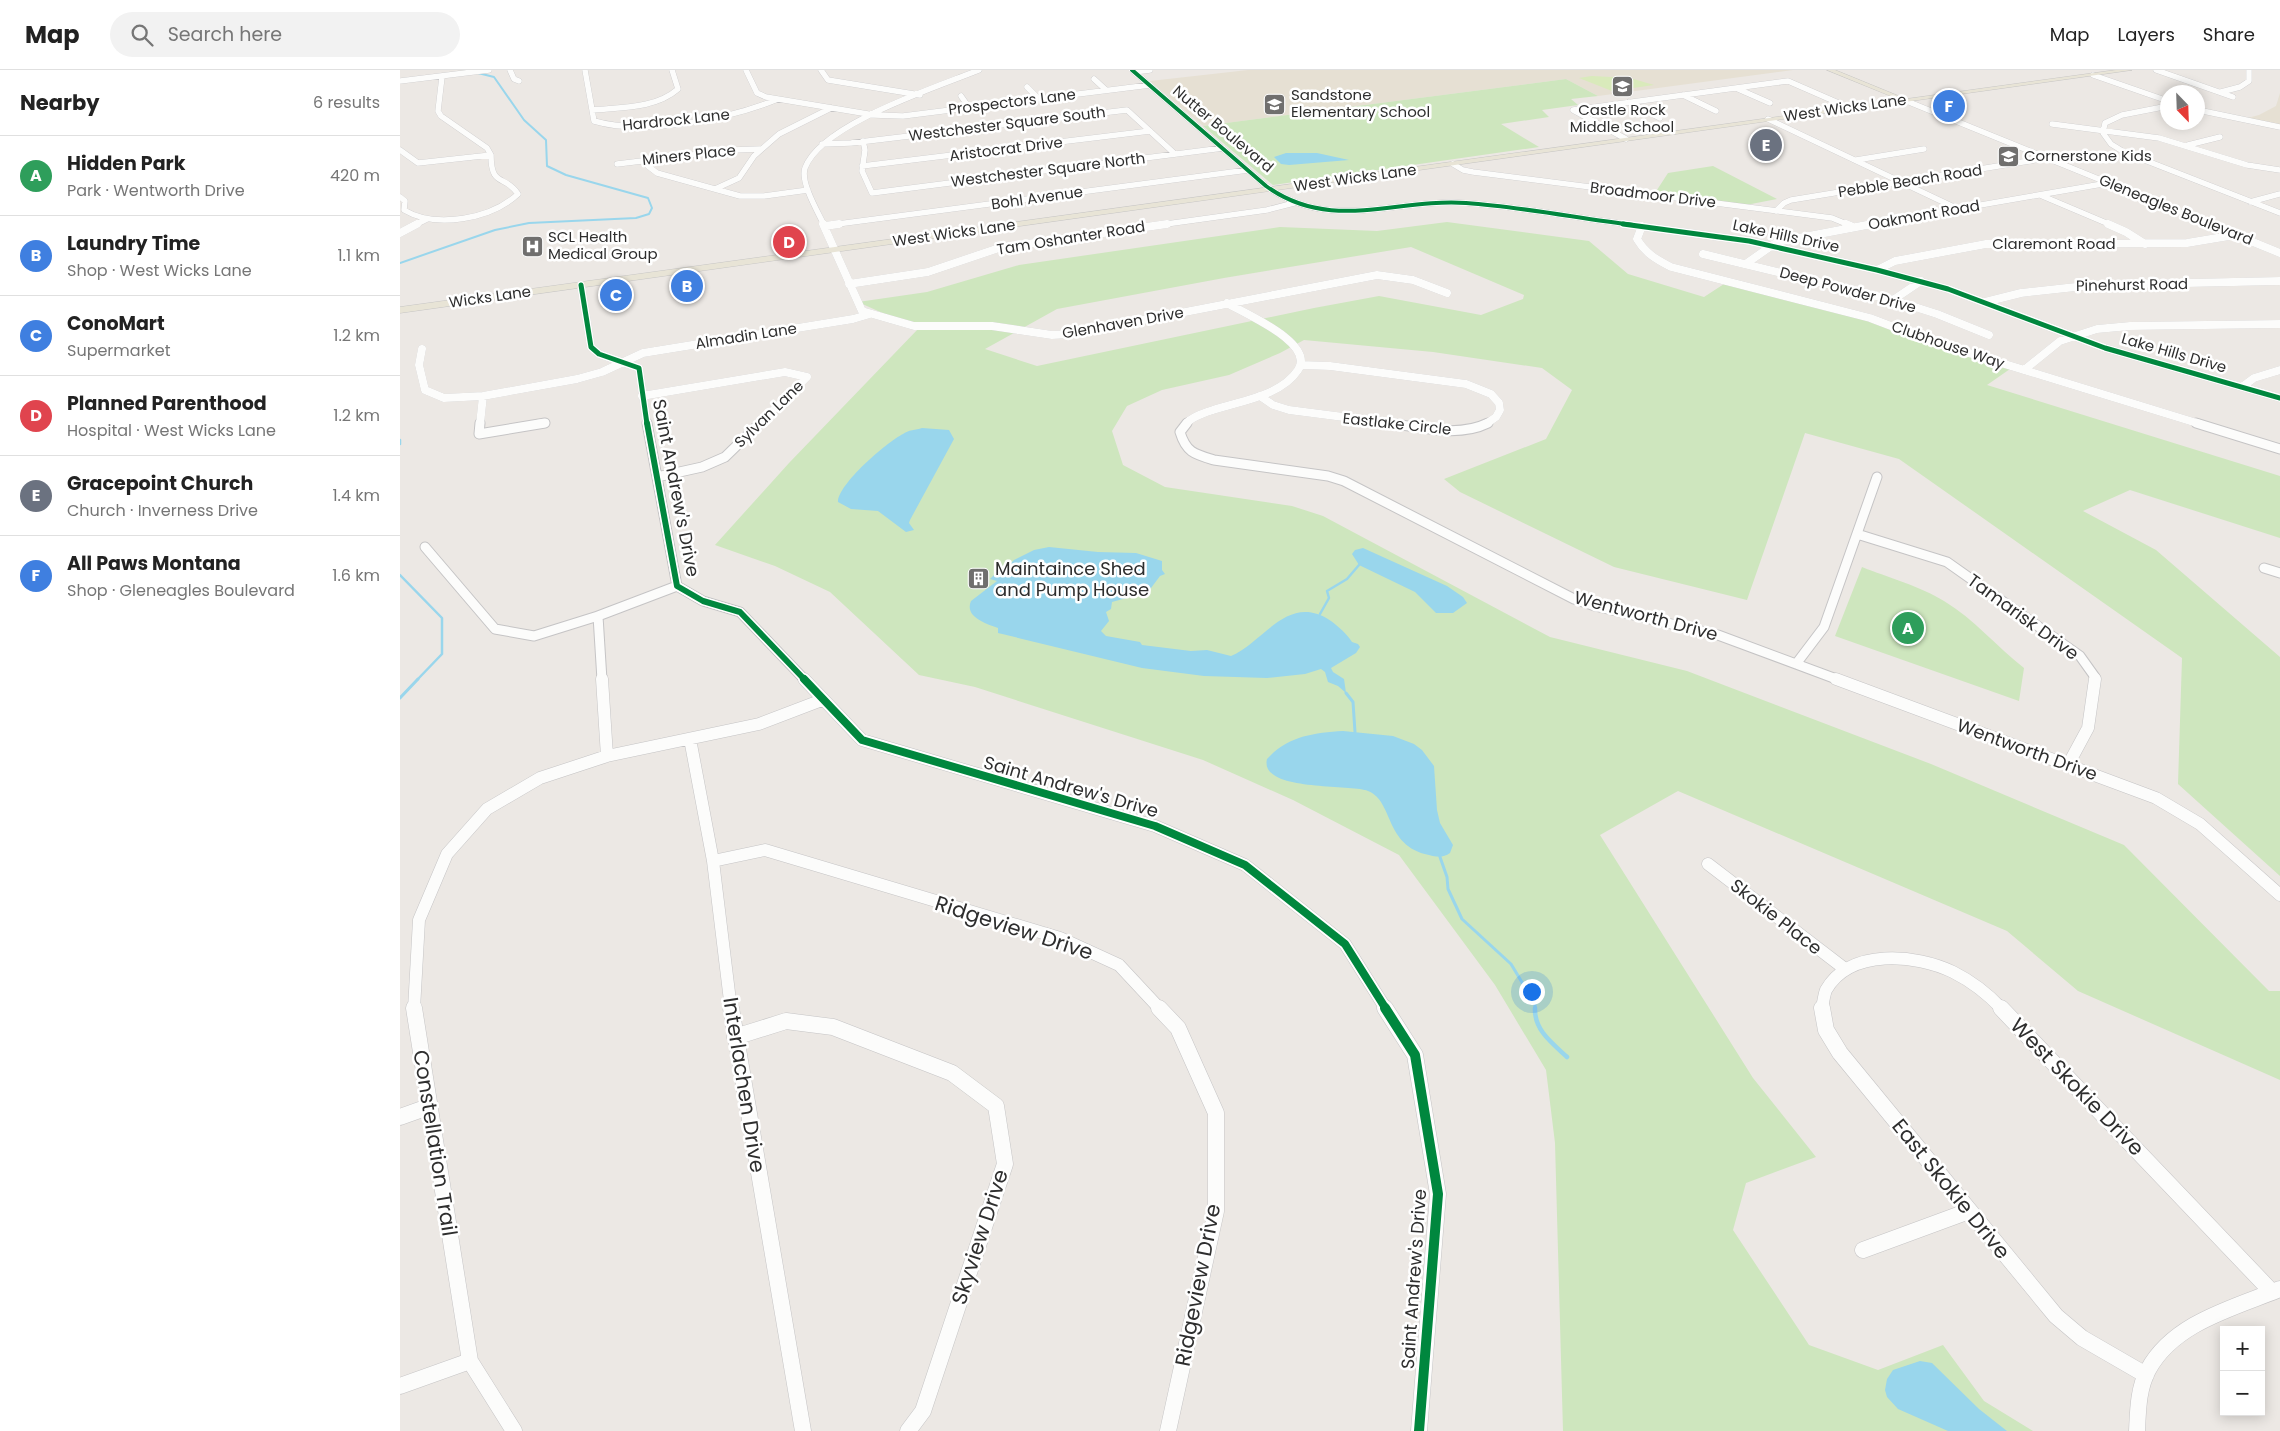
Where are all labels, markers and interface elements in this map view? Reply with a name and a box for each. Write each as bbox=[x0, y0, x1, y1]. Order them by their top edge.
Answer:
search box bbox=[110, 12, 460, 57]
text: Map bbox=[25, 18, 80, 51]
icon: search bbox=[128, 21, 156, 49]
text: Search here bbox=[168, 21, 282, 48]
text: Map bbox=[2050, 22, 2090, 47]
text: Layers bbox=[2118, 22, 2175, 47]
text: Share bbox=[2203, 22, 2255, 47]
school or university icon: Castle Rock Middle School bbox=[1610, 75, 1634, 99]
street label: Nutter Boulevard bbox=[1168, 80, 1278, 177]
street label: Prospectors Lane bbox=[947, 83, 1077, 120]
place label: Sandstone Elementary School bbox=[1291, 84, 1430, 122]
north arrow bbox=[2160, 85, 2205, 130]
pin: F bbox=[1933, 87, 1965, 125]
text: Nearby bbox=[20, 88, 100, 117]
street label: West Wicks Lane bbox=[1782, 88, 1908, 127]
text: 6 results bbox=[313, 91, 380, 114]
school or university icon: Sandstone Elementary School bbox=[1263, 92, 1287, 116]
place label: Castle Rock Middle School bbox=[1570, 99, 1674, 137]
street label: Westchester Square South bbox=[907, 101, 1107, 146]
street label: Hardrock Lane bbox=[621, 103, 731, 136]
pin: E bbox=[1750, 126, 1782, 164]
street label: Aristocrat Drive bbox=[948, 131, 1064, 166]
street label: Miners Place bbox=[641, 139, 737, 170]
school or university icon: Cornerstone Kids bbox=[1996, 144, 2020, 168]
place label: Cornerstone Kids bbox=[2024, 145, 2152, 166]
street label: Westchester Square North bbox=[949, 147, 1146, 192]
text: Hidden Park bbox=[67, 150, 185, 177]
street label: West Wicks Lane bbox=[1292, 158, 1418, 197]
street label: Pebble Beach Road bbox=[1836, 159, 1983, 202]
text: A bbox=[30, 164, 42, 187]
text: 420 m bbox=[330, 164, 380, 187]
street label: Gleneagles Boulevard bbox=[2096, 169, 2256, 250]
street label: Broadmoor Drive bbox=[1589, 176, 1717, 213]
text: Park · Wentworth Drive bbox=[67, 179, 245, 202]
street label: Bohl Avenue bbox=[990, 181, 1084, 214]
street label: Oakmont Road bbox=[1867, 194, 1981, 235]
street label: West Wicks Lane bbox=[891, 213, 1017, 252]
street label: Lake Hills Drive bbox=[1731, 214, 1841, 257]
street label: Tam Oshanter Road bbox=[995, 215, 1147, 260]
pin: D bbox=[773, 223, 805, 261]
place label: SCL Health Medical Group bbox=[548, 226, 658, 264]
text: Laundry Time bbox=[67, 230, 200, 257]
street label: Claremont Road bbox=[1992, 233, 2116, 254]
hospital icon: SCL Health Medical Group bbox=[520, 234, 544, 258]
text: B bbox=[31, 244, 41, 267]
text: 1.1 km bbox=[337, 244, 380, 267]
text: Shop · West Wicks Lane bbox=[67, 259, 252, 282]
street label: Deep Powder Drive bbox=[1778, 261, 1919, 318]
pin: B bbox=[671, 267, 703, 305]
street label: Pinehurst Road bbox=[2076, 273, 2188, 296]
pin: C bbox=[600, 276, 632, 314]
street label: Wicks Lane bbox=[448, 280, 532, 313]
street label: Glenhaven Drive bbox=[1061, 301, 1185, 344]
text: ConoMart bbox=[67, 310, 165, 337]
street label: Clubhouse Way bbox=[1889, 315, 2008, 374]
street label: Almadin Lane bbox=[694, 317, 798, 354]
text: C bbox=[30, 324, 42, 347]
text: 1.2 km bbox=[333, 324, 380, 347]
street label: Lake Hills Drive bbox=[2119, 327, 2229, 378]
text: Supermarket bbox=[67, 339, 171, 362]
street label: Sylvan Lane bbox=[729, 375, 808, 452]
text: Planned Parenthood bbox=[67, 390, 267, 417]
street label: Saint Andrew's Drive bbox=[647, 397, 706, 579]
text: D bbox=[30, 404, 42, 427]
text: 1.2 km bbox=[333, 404, 380, 427]
street label: Eastlake Circle bbox=[1342, 407, 1452, 440]
text: Hospital · West Wicks Lane bbox=[67, 419, 276, 442]
text: Gracepoint Church bbox=[67, 470, 253, 497]
text: E bbox=[32, 484, 40, 507]
text: 1.4 km bbox=[332, 484, 380, 507]
text: Church · Inverness Drive bbox=[67, 499, 258, 522]
text: All Paws Montana bbox=[67, 550, 241, 577]
place label: Maintaince Shed and Pump House bbox=[995, 556, 1149, 602]
text: F bbox=[32, 564, 40, 587]
text: 1.6 km bbox=[332, 564, 380, 587]
building icon: Maintaince Shed and Pump House bbox=[967, 567, 991, 591]
street label: Tamarisk Drive bbox=[1962, 568, 2084, 666]
text: Shop · Gleneagles Boulevard bbox=[67, 579, 295, 602]
street label: Wentworth Drive bbox=[1572, 584, 1721, 647]
pin: A bbox=[1892, 609, 1924, 647]
street label: Wentworth Drive bbox=[1953, 713, 2101, 787]
street label: Saint Andrew's Drive bbox=[981, 750, 1161, 823]
street label: Skokie Place bbox=[1725, 873, 1827, 960]
street label: Ridgeview Drive bbox=[931, 888, 1097, 967]
your location bbox=[1519, 979, 1545, 1005]
street label: Interlachen Drive bbox=[716, 995, 773, 1175]
street label: West Skokie Drive bbox=[2004, 1011, 2151, 1162]
street label: Constellation Trail bbox=[406, 1048, 465, 1238]
street label: East Skokie Drive bbox=[1886, 1112, 2017, 1265]
street label: Skyview Drive bbox=[944, 1166, 1015, 1308]
street label: Saint Andrew's Drive bbox=[1395, 1188, 1432, 1370]
street label: Ridgeview Drive bbox=[1168, 1201, 1227, 1369]
map controls bbox=[2220, 1326, 2265, 1416]
button: + bbox=[2220, 1326, 2265, 1371]
button: − bbox=[2220, 1371, 2265, 1416]

